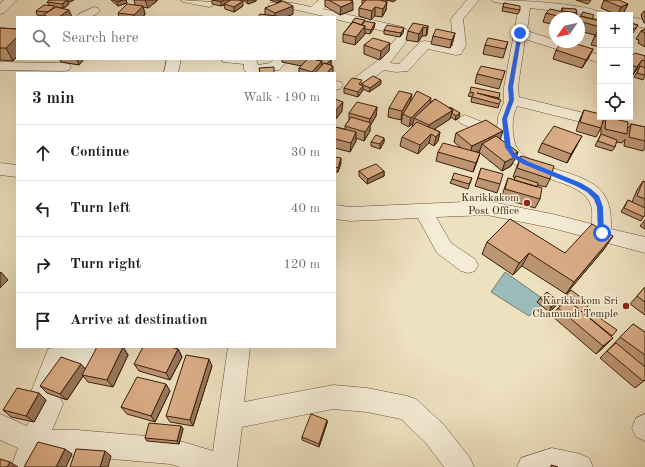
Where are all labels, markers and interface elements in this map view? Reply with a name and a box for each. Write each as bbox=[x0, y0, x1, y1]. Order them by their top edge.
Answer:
north arrow bbox=[549, 12, 585, 48]
map controls bbox=[597, 12, 633, 120]
button: + bbox=[597, 12, 633, 48]
search box bbox=[16, 16, 336, 60]
route end bbox=[511, 24, 529, 42]
icon: search bbox=[30, 27, 52, 49]
text: Search here bbox=[62, 31, 139, 46]
button: − bbox=[597, 48, 633, 84]
button: locate bbox=[597, 84, 633, 120]
text: 3 min bbox=[32, 90, 75, 107]
text: Walk · 190 m bbox=[243, 91, 320, 104]
icon: ahead bbox=[32, 142, 54, 164]
text: Continue bbox=[70, 145, 129, 160]
text: 30 m bbox=[291, 146, 320, 159]
place label: Karikkakom Post Office bbox=[461, 193, 519, 217]
icon: left bbox=[32, 198, 54, 220]
marker: Karikkakom Post Office bbox=[522, 198, 532, 208]
text: Turn left bbox=[70, 201, 130, 216]
text: 40 m bbox=[291, 202, 320, 215]
route start bbox=[593, 224, 611, 242]
icon: right bbox=[32, 254, 54, 276]
text: Turn right bbox=[70, 257, 141, 272]
text: 120 m bbox=[283, 258, 320, 271]
place label: Karikkakom Sri Chamundi Temple bbox=[532, 296, 618, 320]
marker: Karikkakom Sri Chamundi Temple bbox=[621, 301, 631, 311]
icon: arrive bbox=[32, 310, 54, 332]
text: Arrive at destination bbox=[70, 313, 208, 328]

